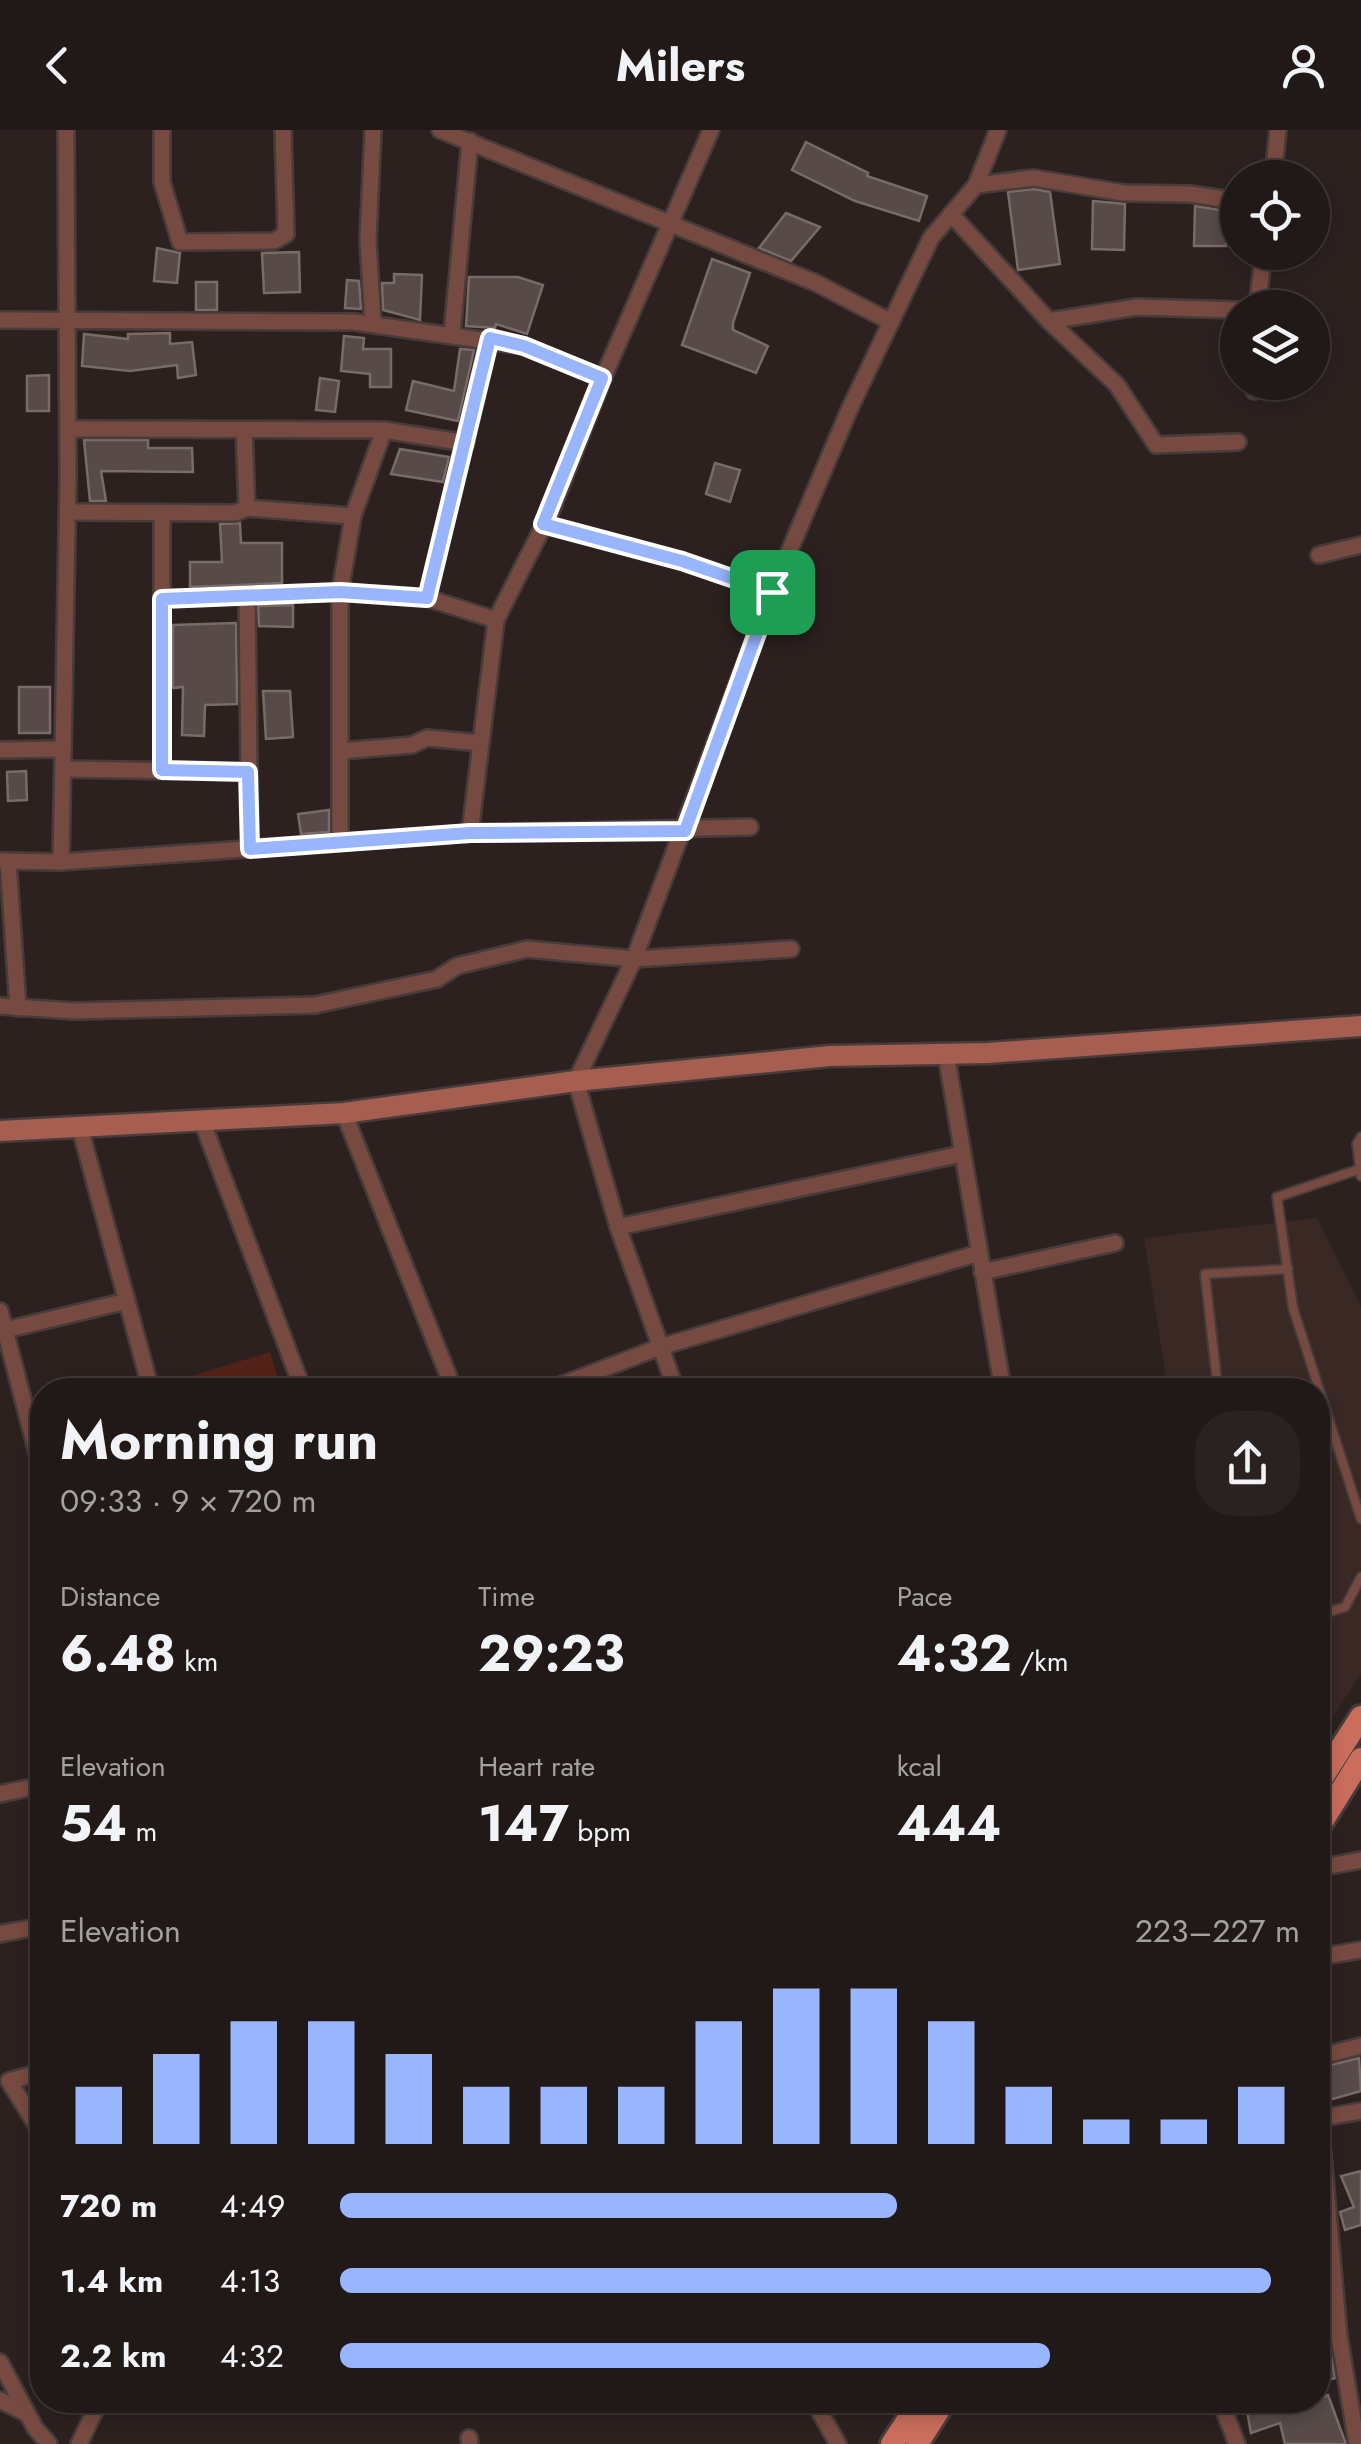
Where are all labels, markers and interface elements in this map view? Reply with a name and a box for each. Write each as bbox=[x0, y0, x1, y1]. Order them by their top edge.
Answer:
text: Milers bbox=[616, 33, 745, 98]
icon: back bbox=[30, 38, 85, 93]
icon: person bbox=[1276, 38, 1331, 93]
map controls bbox=[1220, 160, 1330, 400]
button: locate bbox=[1220, 160, 1330, 270]
button: layers bbox=[1220, 290, 1330, 400]
pin bbox=[730, 550, 815, 635]
icon: arrive bbox=[745, 565, 800, 620]
text: Morning run bbox=[60, 1400, 378, 1480]
button: share bbox=[1195, 1411, 1300, 1516]
text: 09:33 · 9 × 720 m bbox=[60, 1478, 316, 1524]
text: Distance bbox=[60, 1576, 160, 1617]
text: Time bbox=[478, 1576, 535, 1617]
text: Pace bbox=[897, 1576, 952, 1617]
text: 6.48 bbox=[60, 1617, 176, 1690]
text: 29:23 bbox=[478, 1617, 625, 1690]
text: 4:32 bbox=[897, 1617, 1012, 1690]
text: km bbox=[176, 1641, 218, 1682]
text: /km bbox=[1012, 1641, 1069, 1682]
text: Elevation bbox=[60, 1746, 166, 1787]
text: Heart rate bbox=[478, 1746, 595, 1787]
text: kcal bbox=[897, 1746, 942, 1787]
text: 54 bbox=[60, 1787, 127, 1860]
text: 147 bbox=[478, 1787, 569, 1860]
text: 444 bbox=[897, 1787, 1001, 1860]
text: m bbox=[127, 1811, 157, 1852]
text: bpm bbox=[569, 1811, 631, 1852]
text: Elevation bbox=[60, 1908, 181, 1954]
text: 223–227 m bbox=[1135, 1908, 1300, 1954]
text: 720 m bbox=[60, 2183, 157, 2229]
text: 4:49 bbox=[220, 2183, 285, 2229]
text: 1.4 km bbox=[60, 2258, 163, 2304]
text: 4:13 bbox=[220, 2258, 280, 2304]
text: 2.2 km bbox=[60, 2333, 167, 2379]
text: 4:32 bbox=[220, 2333, 284, 2379]

